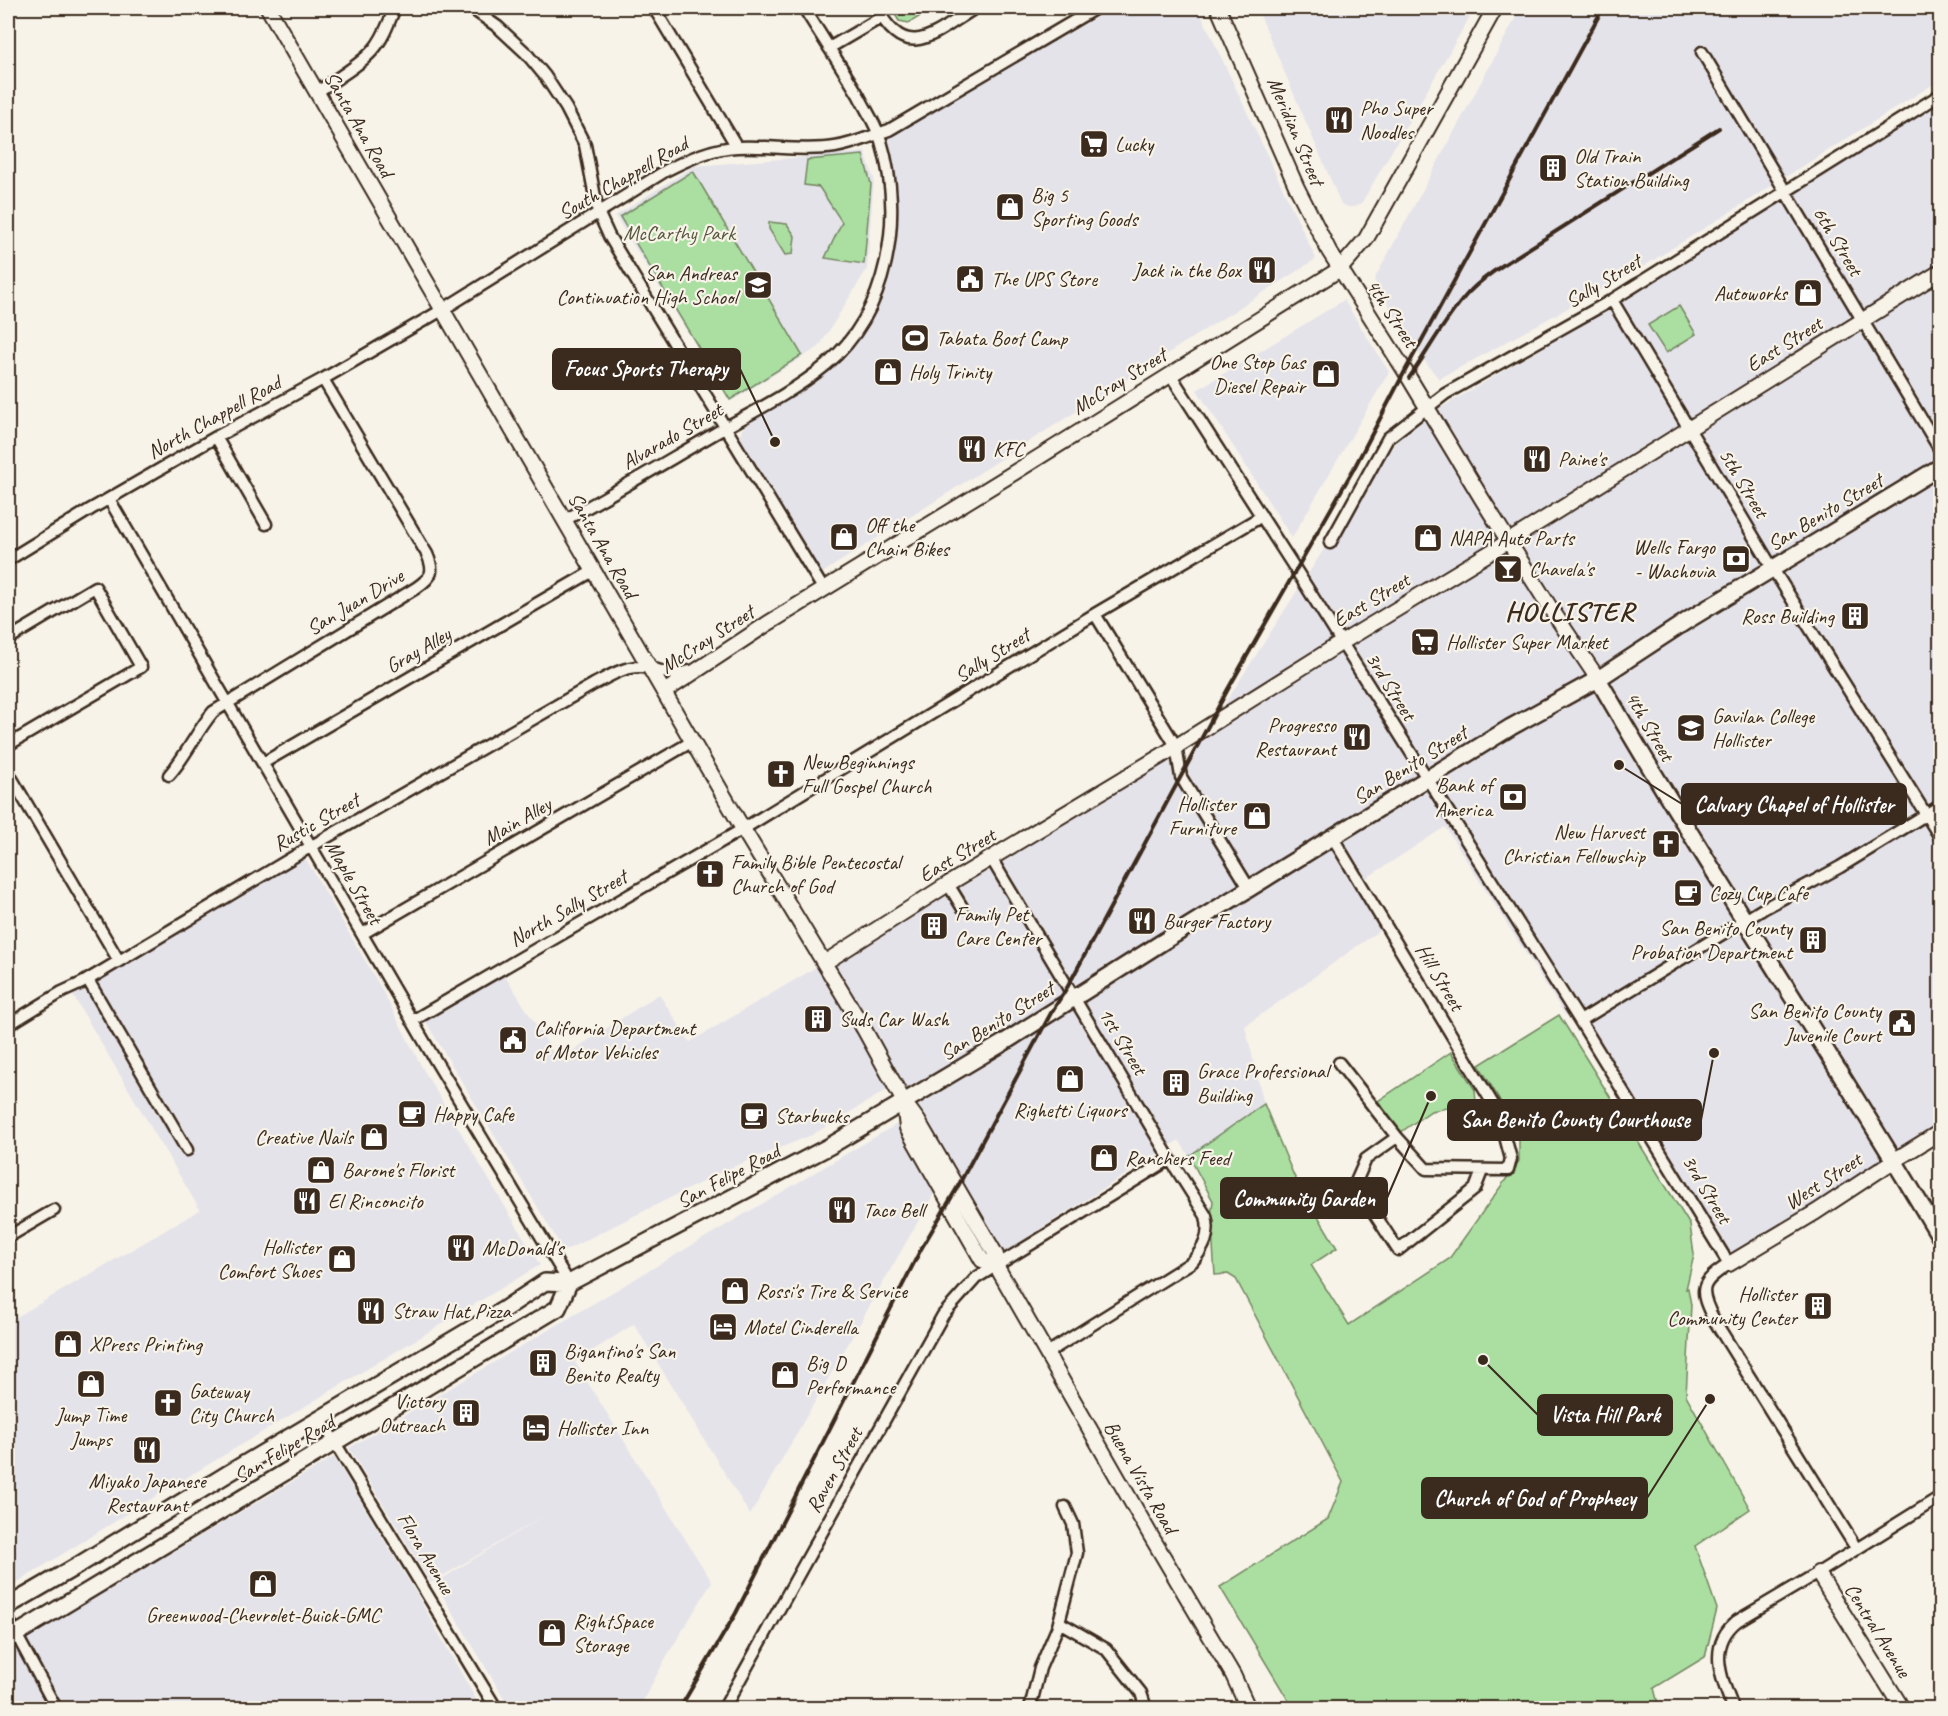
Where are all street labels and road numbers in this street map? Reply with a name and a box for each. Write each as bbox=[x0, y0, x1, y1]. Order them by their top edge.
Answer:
street label: Santa Ana Road bbox=[318, 66, 402, 185]
street label: Meridian Street bbox=[1262, 73, 1332, 192]
street label: South Chappell Road bbox=[554, 129, 696, 226]
street label: 6th Street bbox=[1807, 202, 1870, 282]
street label: Sally Street bbox=[1560, 247, 1648, 314]
street label: 4th Street bbox=[1360, 274, 1425, 354]
street label: East Street bbox=[1741, 309, 1829, 377]
street label: McCray Street bbox=[1067, 340, 1174, 420]
street label: North Chappell Road bbox=[143, 368, 288, 464]
street label: Alvarado Street bbox=[617, 396, 729, 475]
street label: 5th Street bbox=[1713, 444, 1776, 524]
street label: San Benito Street bbox=[1763, 466, 1890, 557]
street label: Santa Ana Road bbox=[562, 487, 646, 606]
street label: San Juan Drive bbox=[302, 562, 409, 641]
street label: East Street bbox=[1328, 566, 1416, 633]
street label: McCray Street bbox=[655, 597, 761, 679]
street label: Gray Alley bbox=[381, 620, 457, 679]
street label: Sally Street bbox=[950, 620, 1037, 688]
street label: 3rd Street bbox=[1360, 647, 1423, 727]
street label: 4th Street bbox=[1620, 686, 1681, 767]
street label: San Benito Street bbox=[1348, 718, 1475, 810]
street label: Rustic Street bbox=[268, 785, 366, 857]
street label: Main Alley bbox=[478, 790, 557, 851]
street label: East Street bbox=[914, 821, 1002, 888]
street label: Maple Street bbox=[319, 835, 390, 931]
street label: North Sally Street bbox=[504, 862, 634, 952]
street label: Hill Street bbox=[1410, 939, 1471, 1017]
street label: San Benito Street bbox=[935, 974, 1062, 1066]
street label: 1st Street bbox=[1093, 1003, 1154, 1081]
street label: San Felipe Road bbox=[672, 1136, 787, 1214]
street label: West Street bbox=[1780, 1145, 1868, 1216]
street label: 3rd Street bbox=[1676, 1150, 1739, 1230]
street label: San Felipe Road bbox=[229, 1407, 342, 1489]
street label: Buena Vista Road bbox=[1098, 1416, 1186, 1541]
street label: Raven Street bbox=[800, 1421, 869, 1517]
street label: Flora Avenue bbox=[392, 1508, 461, 1599]
street label: Central Avenue bbox=[1839, 1578, 1918, 1683]

